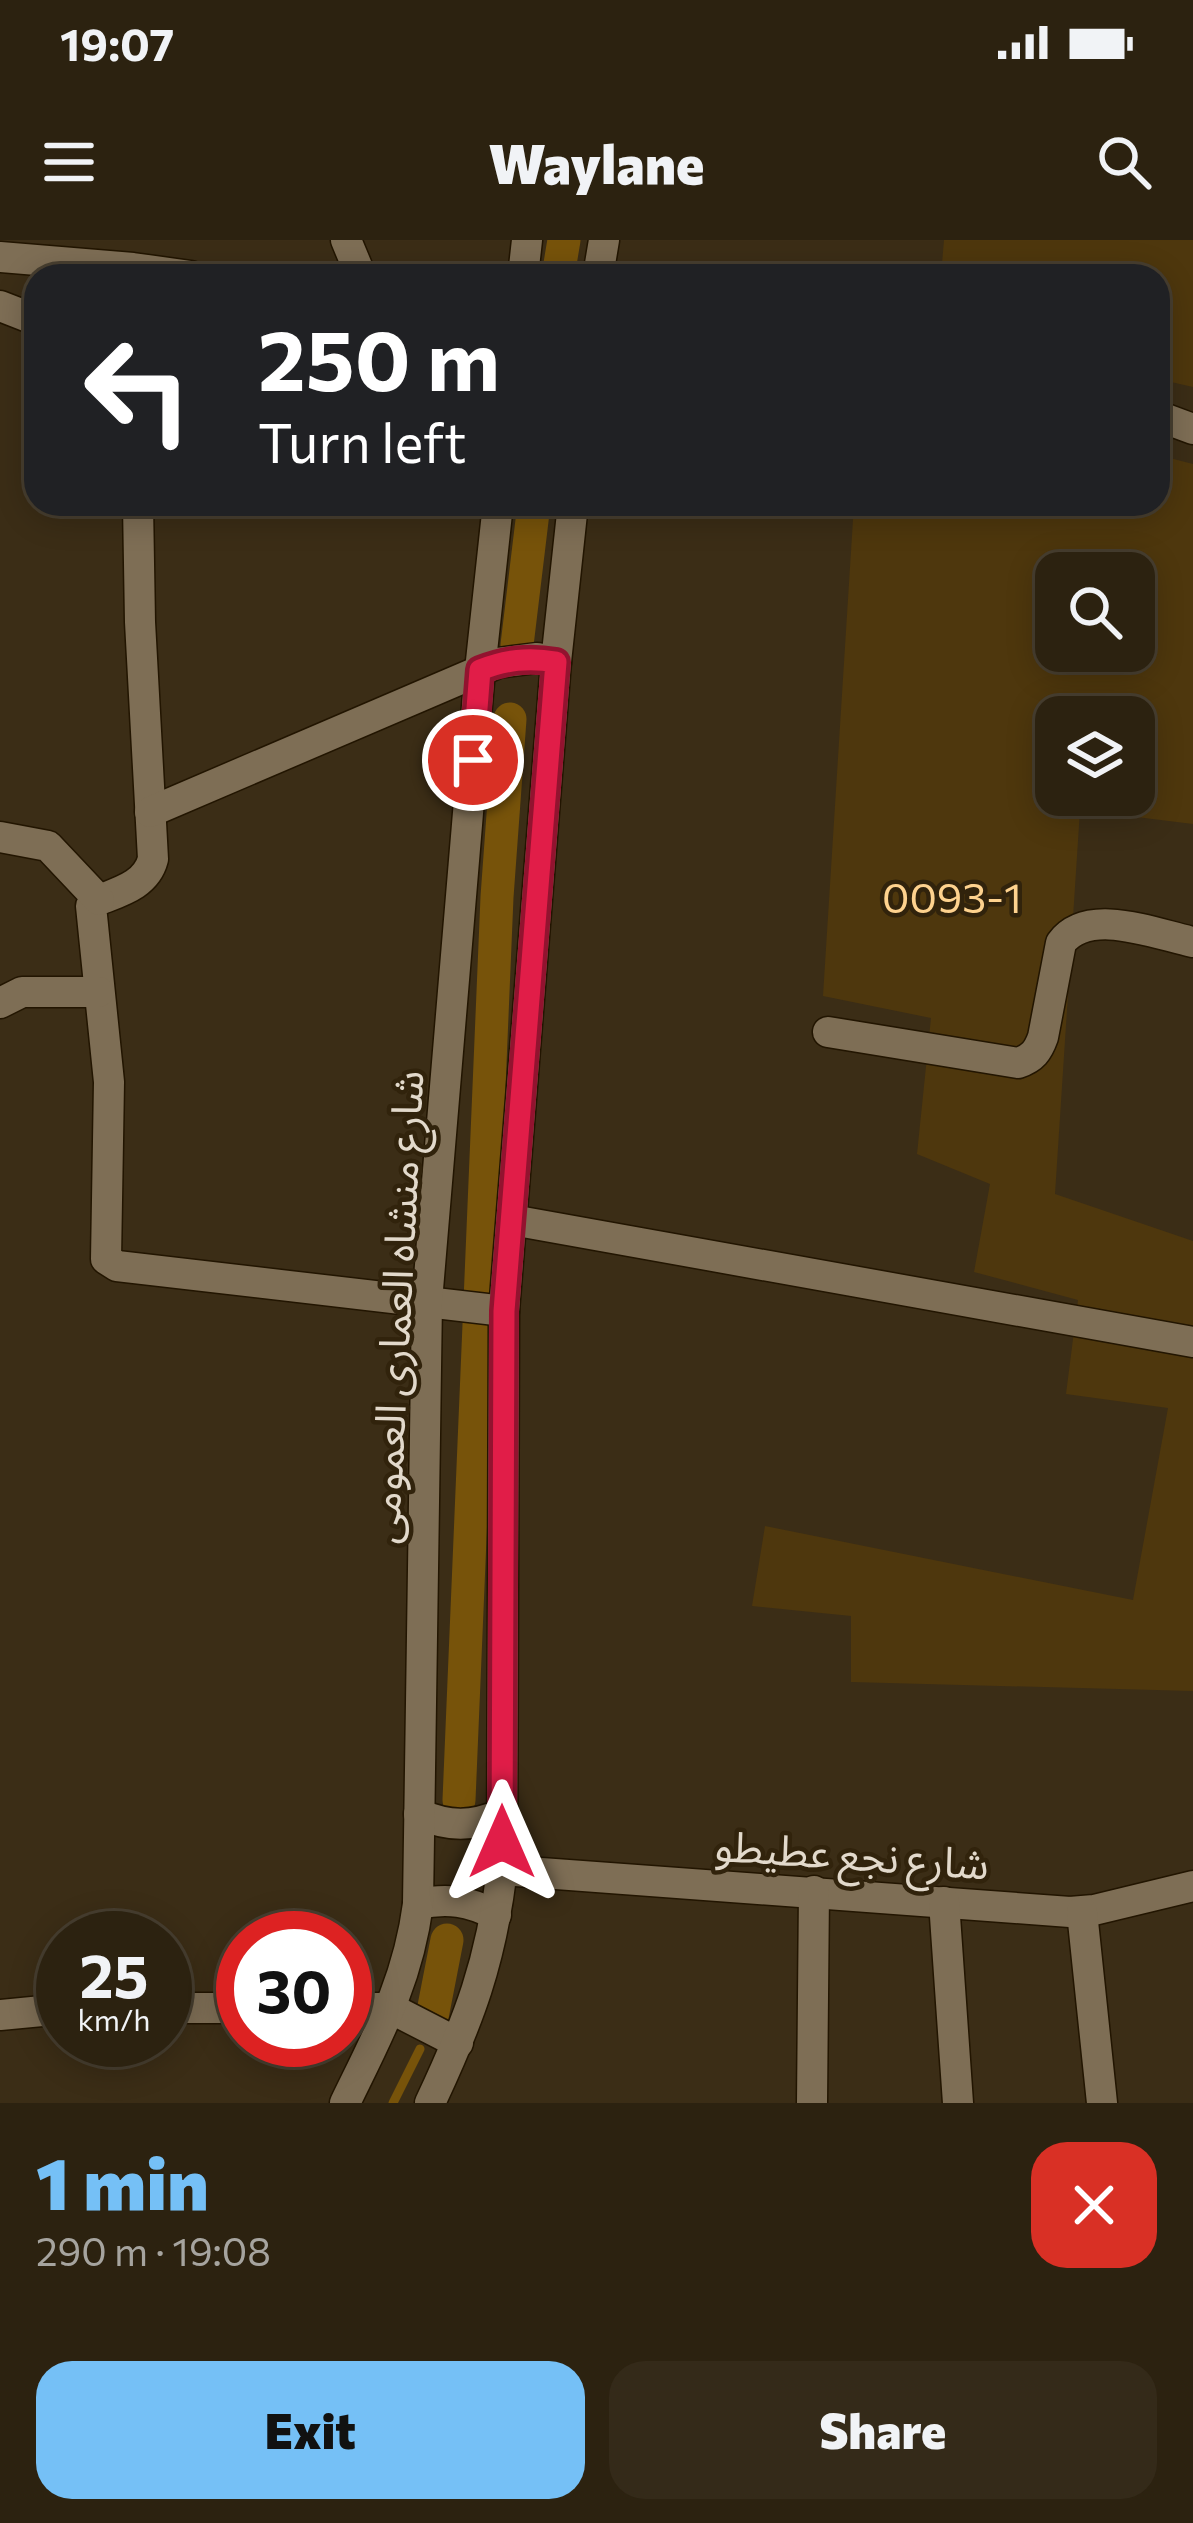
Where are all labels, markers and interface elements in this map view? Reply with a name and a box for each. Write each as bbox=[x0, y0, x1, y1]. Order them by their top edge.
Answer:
text: 19:07 bbox=[60, 15, 174, 70]
icon: menu bbox=[36, 129, 102, 195]
text: Waylane bbox=[489, 129, 704, 195]
icon: search bbox=[1091, 129, 1157, 195]
text: 250 m bbox=[258, 306, 500, 408]
icon: left bbox=[60, 312, 216, 468]
text: Turn left bbox=[258, 408, 466, 474]
map controls bbox=[1035, 552, 1155, 816]
button: search bbox=[1035, 552, 1155, 672]
button: layers bbox=[1035, 696, 1155, 816]
pin bbox=[422, 709, 524, 811]
icon: arrive bbox=[440, 727, 506, 793]
park label: 0093-1 bbox=[882, 870, 1022, 922]
street label: شارع منشاه العمارى العمومى bbox=[356, 1069, 440, 1545]
position arrow bbox=[439, 1779, 565, 1905]
street label: شارع نجع عطيطو bbox=[713, 1817, 991, 1896]
speed limit sign: 30 bbox=[216, 1911, 372, 2067]
text: 25 bbox=[79, 1937, 149, 2010]
text: km/h bbox=[78, 2000, 150, 2037]
text: 1 min bbox=[36, 2137, 209, 2225]
button: close bbox=[1031, 2142, 1157, 2268]
text: 290 m · 19:08 bbox=[36, 2226, 271, 2274]
button: Exit bbox=[36, 2361, 585, 2499]
button: Share bbox=[609, 2361, 1157, 2499]

